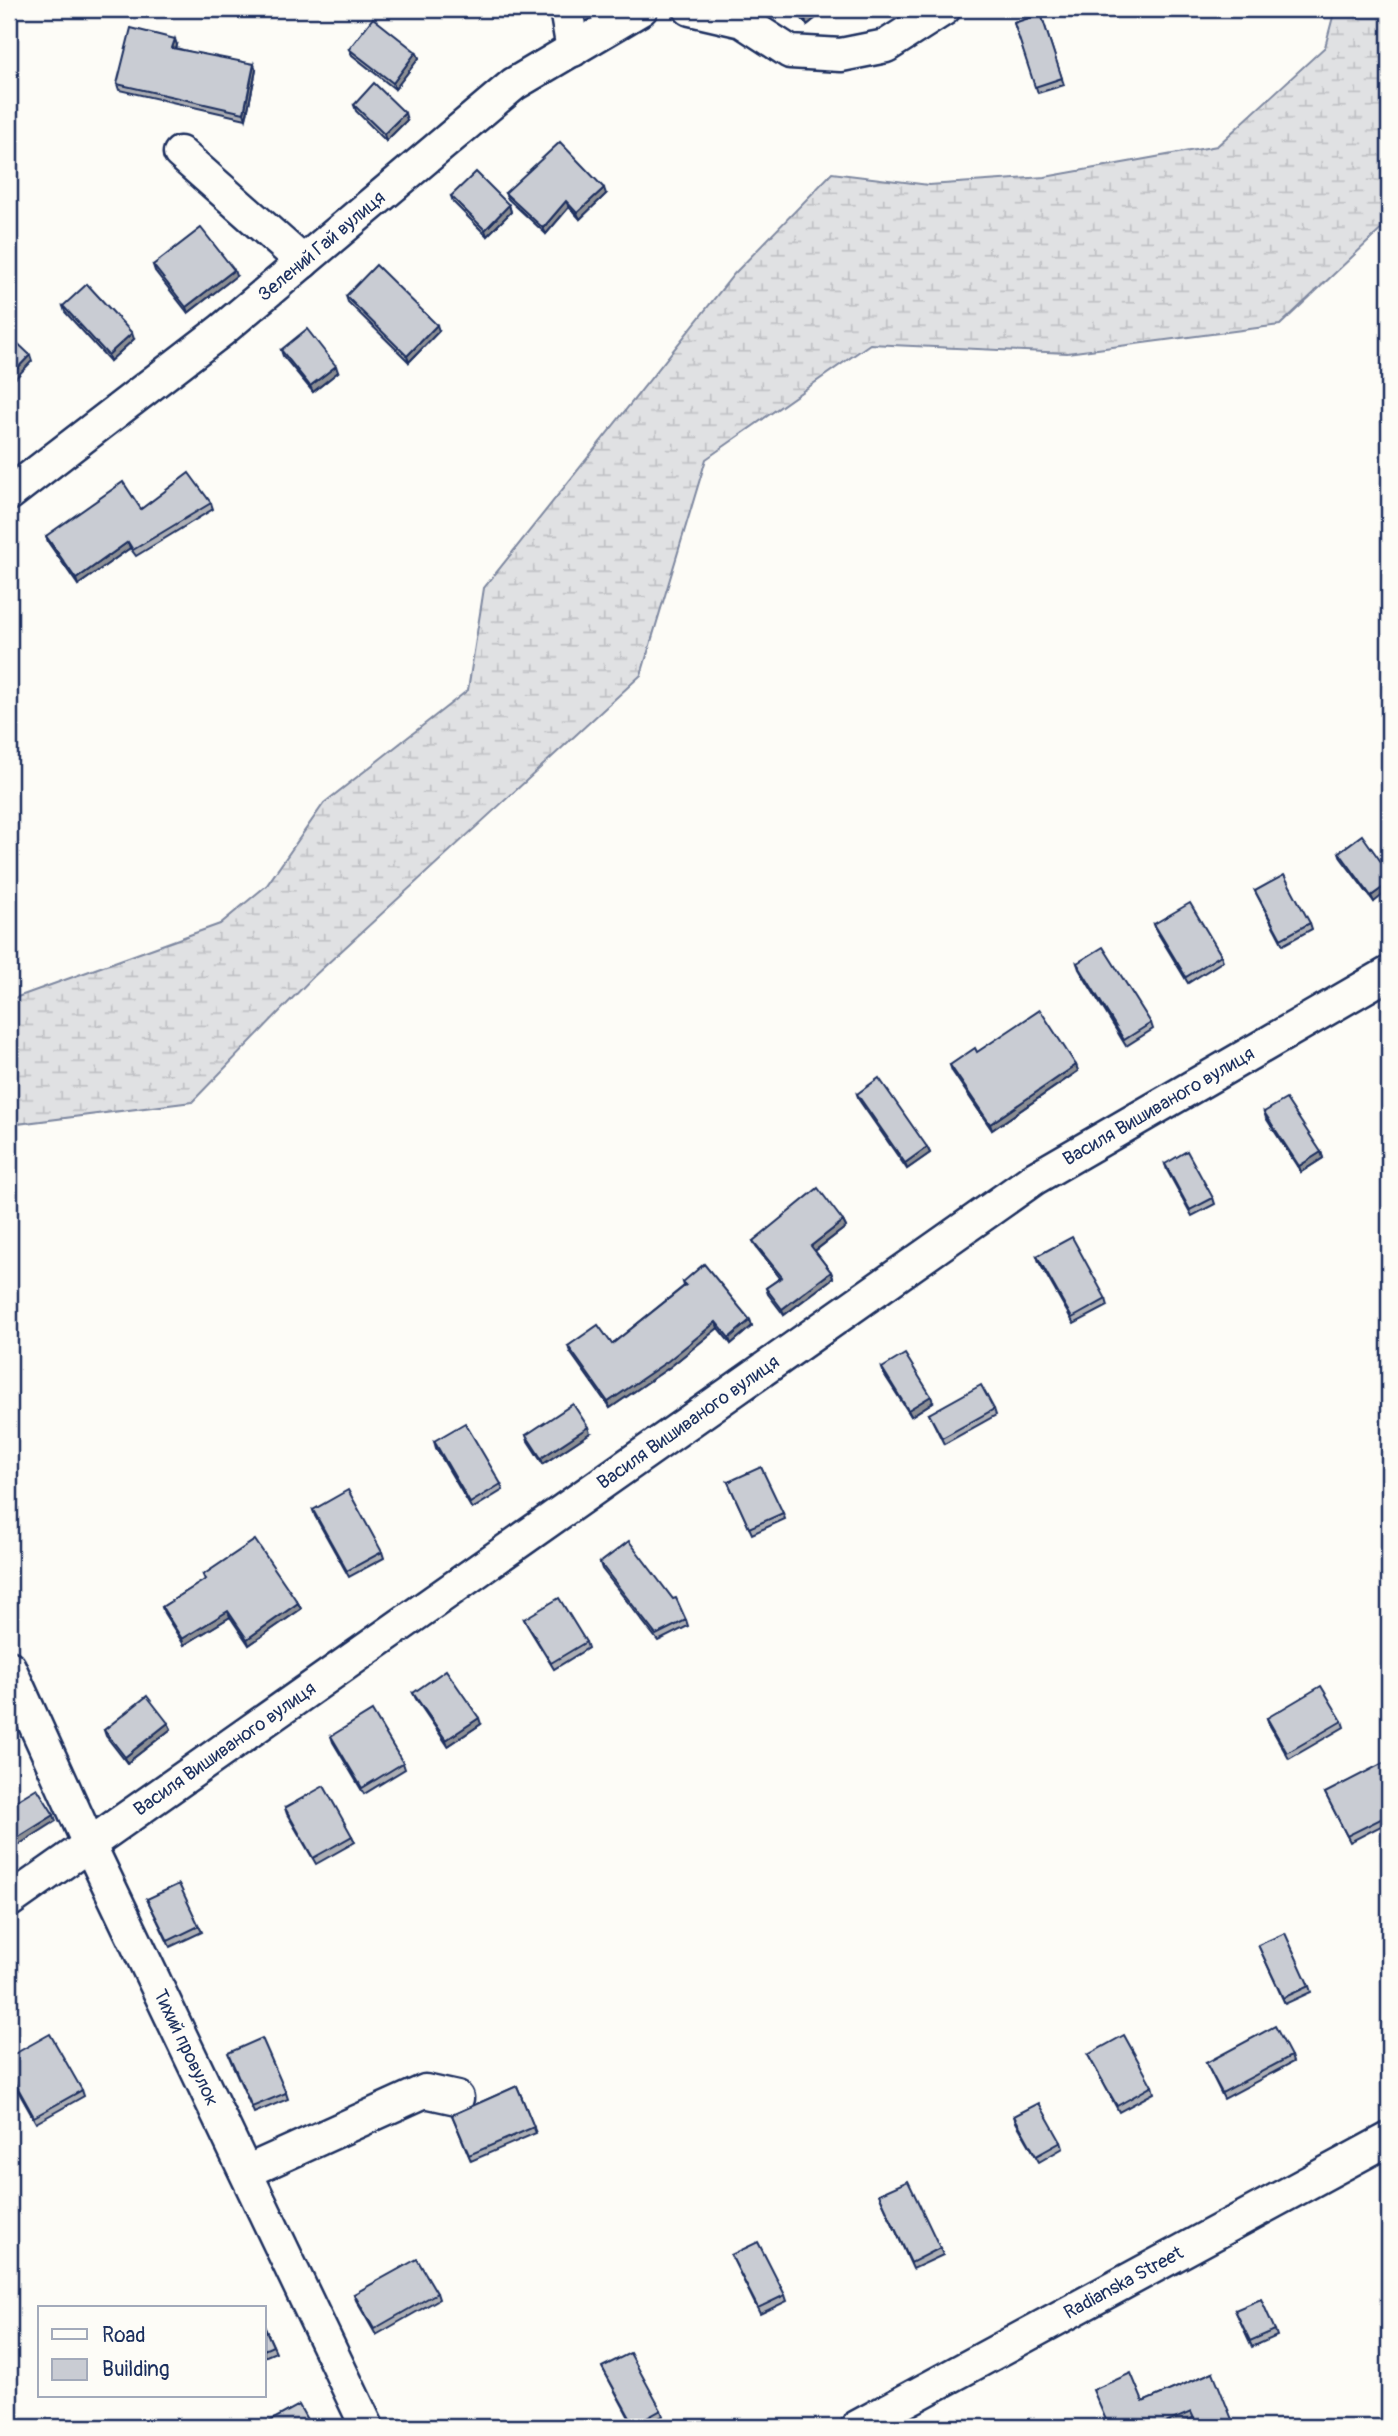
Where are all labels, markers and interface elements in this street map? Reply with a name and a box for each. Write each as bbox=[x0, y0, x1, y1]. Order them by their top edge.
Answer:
street label: Зелений Гай вулиця bbox=[253, 186, 390, 307]
street label: Василя Вишиваного вулиця bbox=[1059, 1042, 1259, 1171]
street label: Василя Вишиваного вулиця bbox=[592, 1350, 784, 1495]
street label: Василя Вишиваного вулиця bbox=[129, 1676, 321, 1821]
street label: Тихий провулок bbox=[148, 1985, 224, 2110]
street label: Radianska Street bbox=[1060, 2241, 1188, 2325]
legend bbox=[38, 2306, 266, 2398]
text: Road bbox=[102, 2322, 146, 2349]
text: Building bbox=[102, 2356, 169, 2383]

